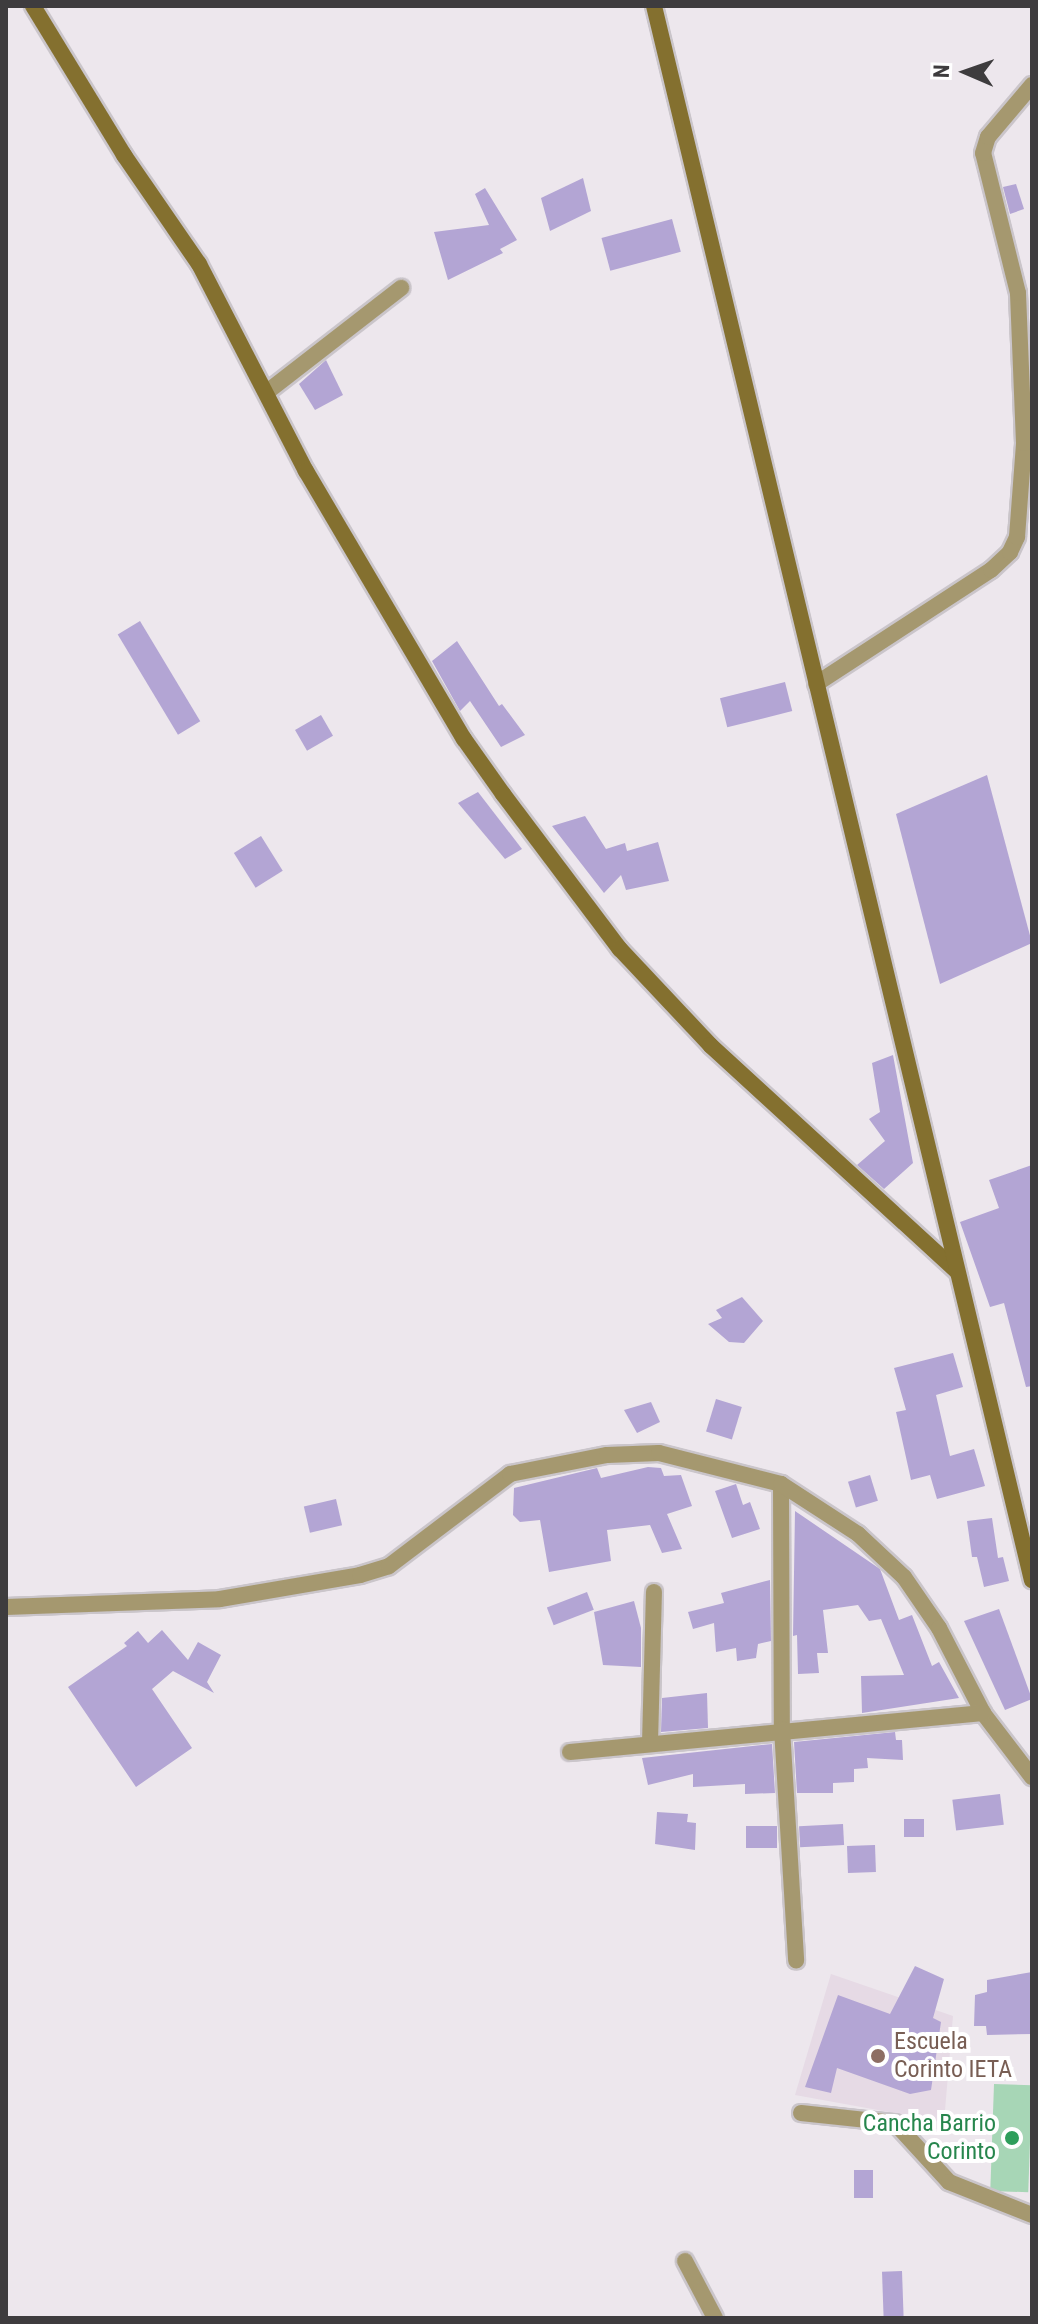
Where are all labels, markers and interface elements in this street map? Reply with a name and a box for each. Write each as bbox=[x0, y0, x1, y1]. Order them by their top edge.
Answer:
north arrow bbox=[926, 32, 1006, 112]
text: N bbox=[929, 64, 954, 78]
place label: Escuela Corinto IETA bbox=[894, 2028, 1012, 2084]
marker: Escuela Corinto IETA bbox=[869, 2047, 887, 2065]
place label: Cancha Barrio Corinto bbox=[863, 2110, 996, 2166]
marker: Cancha Barrio Corinto bbox=[1003, 2129, 1021, 2147]

